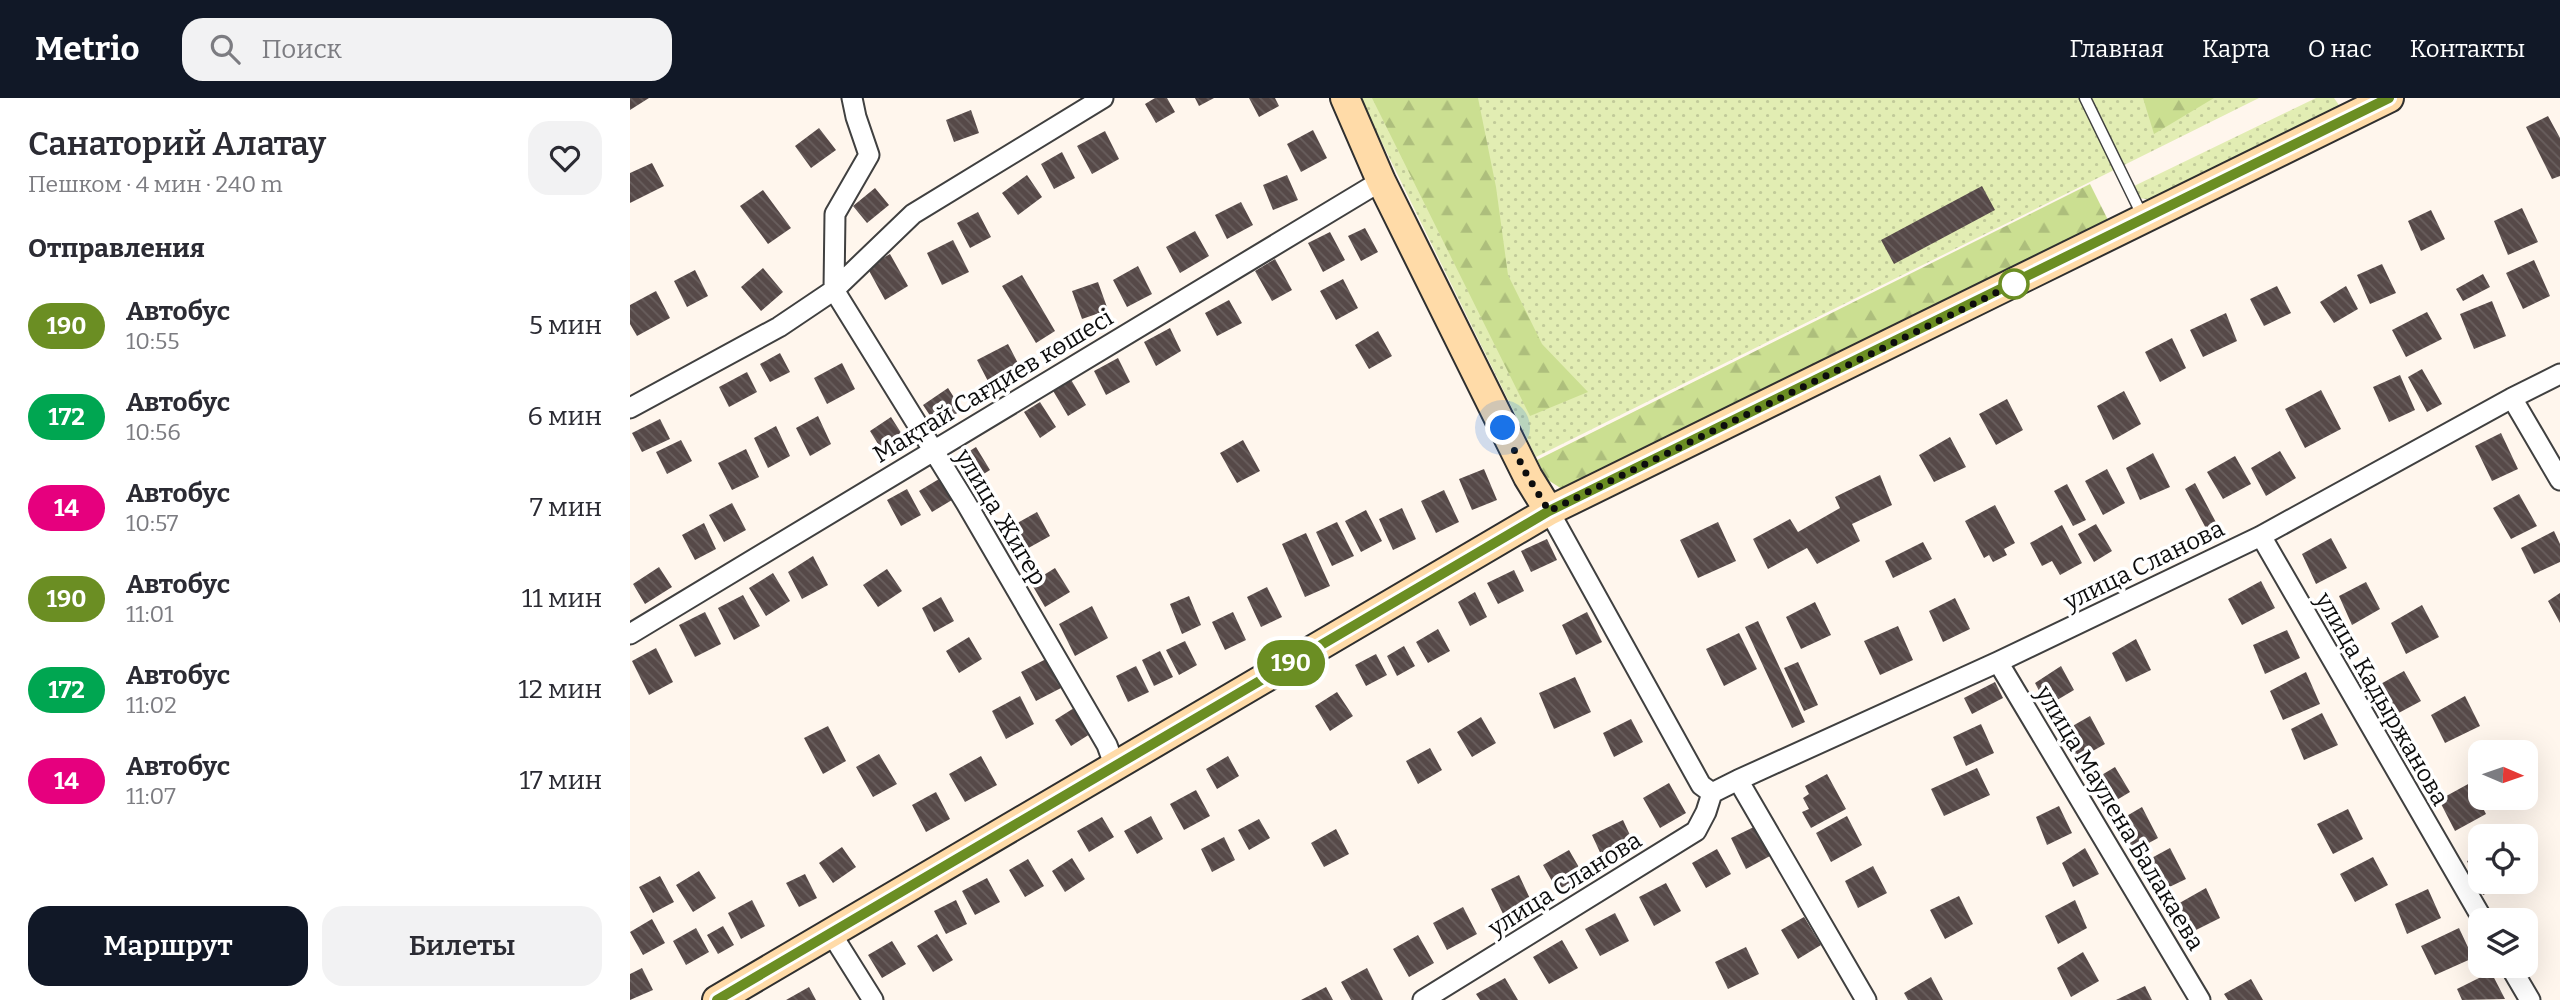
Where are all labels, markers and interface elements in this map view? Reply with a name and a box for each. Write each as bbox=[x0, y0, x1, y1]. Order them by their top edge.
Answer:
search box bbox=[182, 18, 672, 81]
text: Metrio bbox=[35, 29, 140, 69]
icon: search bbox=[206, 30, 244, 68]
text: Поиск bbox=[262, 34, 342, 65]
text: Главная bbox=[2069, 35, 2164, 63]
text: Карта bbox=[2202, 35, 2270, 63]
text: О нас bbox=[2308, 35, 2372, 63]
text: Контакты bbox=[2410, 35, 2525, 63]
button: heart bbox=[528, 121, 602, 195]
text: Санаторий Алатау bbox=[28, 124, 326, 164]
text: Пешком · 4 мин · 240 m bbox=[28, 170, 283, 198]
text: Отправления bbox=[28, 233, 205, 264]
unlabelled marker bbox=[1999, 269, 2029, 299]
text: Автобус bbox=[126, 296, 230, 327]
street label: Мақтай Сағдиев көшесі bbox=[868, 303, 1118, 469]
text: 5 мин bbox=[529, 310, 602, 341]
text: 190 bbox=[47, 312, 86, 340]
text: 10:55 bbox=[126, 327, 180, 355]
text: Автобус bbox=[126, 387, 230, 418]
text: 6 мин bbox=[528, 401, 602, 432]
text: 172 bbox=[48, 403, 85, 431]
your location bbox=[1485, 410, 1520, 445]
text: 10:56 bbox=[126, 418, 181, 446]
street label: улица Жигер bbox=[949, 443, 1053, 590]
text: Автобус bbox=[126, 478, 230, 509]
text: 7 мин bbox=[530, 492, 602, 523]
text: 14 bbox=[54, 494, 79, 522]
text: 10:57 bbox=[126, 509, 178, 537]
street label: улица Сланова bbox=[2058, 514, 2229, 616]
text: Автобус bbox=[126, 569, 230, 600]
text: 11 мин bbox=[522, 583, 602, 614]
text: 190 bbox=[47, 585, 86, 613]
street label: улица Кадыржанова bbox=[2309, 587, 2454, 810]
text: 11:01 bbox=[126, 600, 174, 628]
line badge: 190 bbox=[1251, 640, 1331, 686]
text: 190 bbox=[1271, 649, 1311, 677]
text: Автобус bbox=[126, 660, 230, 691]
text: 12 мин bbox=[518, 674, 602, 705]
text: 172 bbox=[48, 676, 85, 704]
street label: улица Маулена Балакаева bbox=[2029, 680, 2210, 955]
text: 11:02 bbox=[126, 691, 177, 719]
north arrow bbox=[2468, 740, 2538, 810]
map controls bbox=[2468, 740, 2538, 978]
text: Автобус bbox=[126, 751, 230, 782]
text: 17 мин bbox=[520, 765, 602, 796]
text: 14 bbox=[54, 767, 79, 795]
text: 11:07 bbox=[126, 782, 176, 810]
button: locate bbox=[2468, 824, 2538, 894]
street label: улица Сланова bbox=[1483, 826, 1647, 943]
button: Маршрут bbox=[28, 906, 308, 986]
button: Билеты bbox=[322, 906, 602, 986]
button: layers bbox=[2468, 908, 2538, 978]

